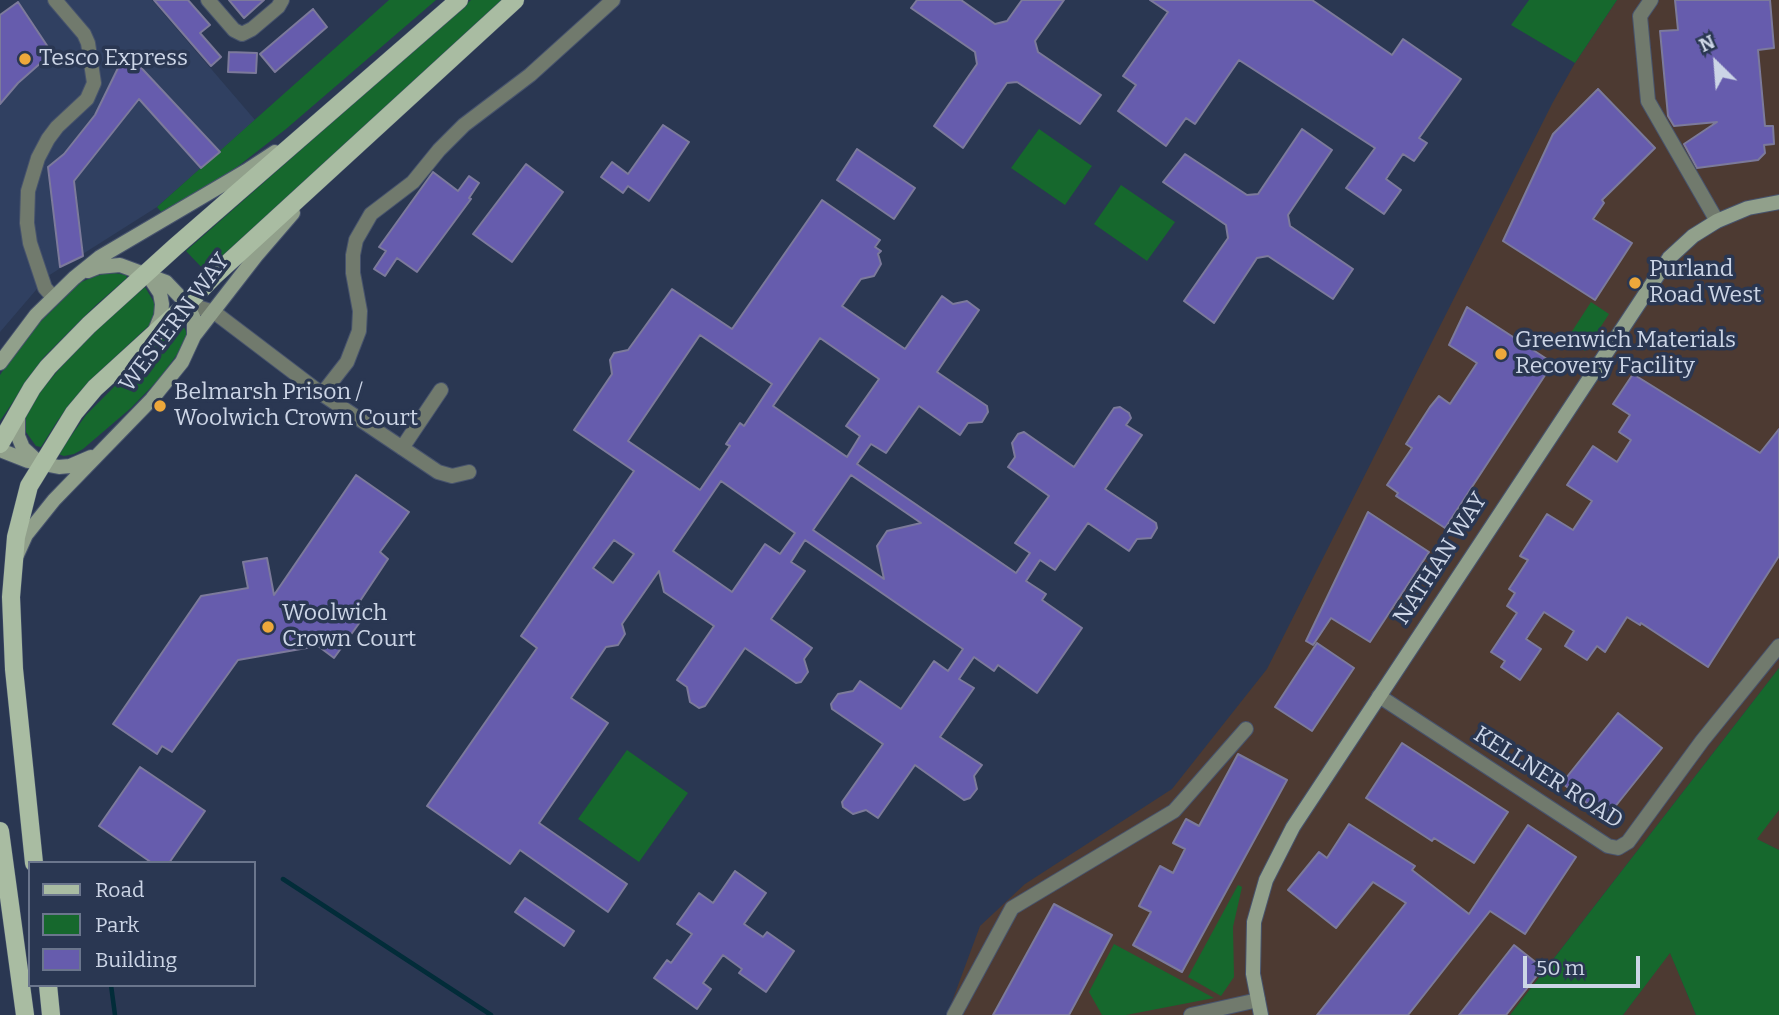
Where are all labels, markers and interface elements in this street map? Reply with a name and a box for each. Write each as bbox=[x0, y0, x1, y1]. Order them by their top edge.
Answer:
north arrow bbox=[1681, 28, 1751, 98]
text: N bbox=[1695, 30, 1718, 57]
place label: Tesco Express bbox=[39, 45, 188, 73]
marker: Tesco Express bbox=[17, 51, 33, 67]
street label: WESTERN WAY bbox=[114, 248, 236, 398]
place label: Purland Road West bbox=[1649, 256, 1761, 310]
marker: Purland Road West bbox=[1627, 275, 1643, 291]
place label: Greenwich Materials Recovery Facility bbox=[1515, 327, 1736, 381]
marker: Greenwich Materials Recovery Facility bbox=[1493, 346, 1509, 362]
place label: Belmarsh Prison / Woolwich Crown Court bbox=[174, 379, 418, 433]
marker: Belmarsh Prison / Woolwich Crown Court bbox=[152, 398, 168, 414]
street label: NATHAN WAY bbox=[1388, 488, 1494, 630]
place label: Woolwich Crown Court bbox=[282, 600, 416, 654]
marker: Woolwich Crown Court bbox=[260, 619, 276, 635]
street label: KELLNER ROAD bbox=[1468, 721, 1628, 835]
legend bbox=[28, 861, 256, 987]
text: Road bbox=[95, 877, 144, 903]
text: Park bbox=[95, 912, 139, 938]
scale bar bbox=[1527, 942, 1644, 986]
text: Building bbox=[95, 947, 177, 973]
text: 50 m bbox=[1536, 955, 1585, 981]

